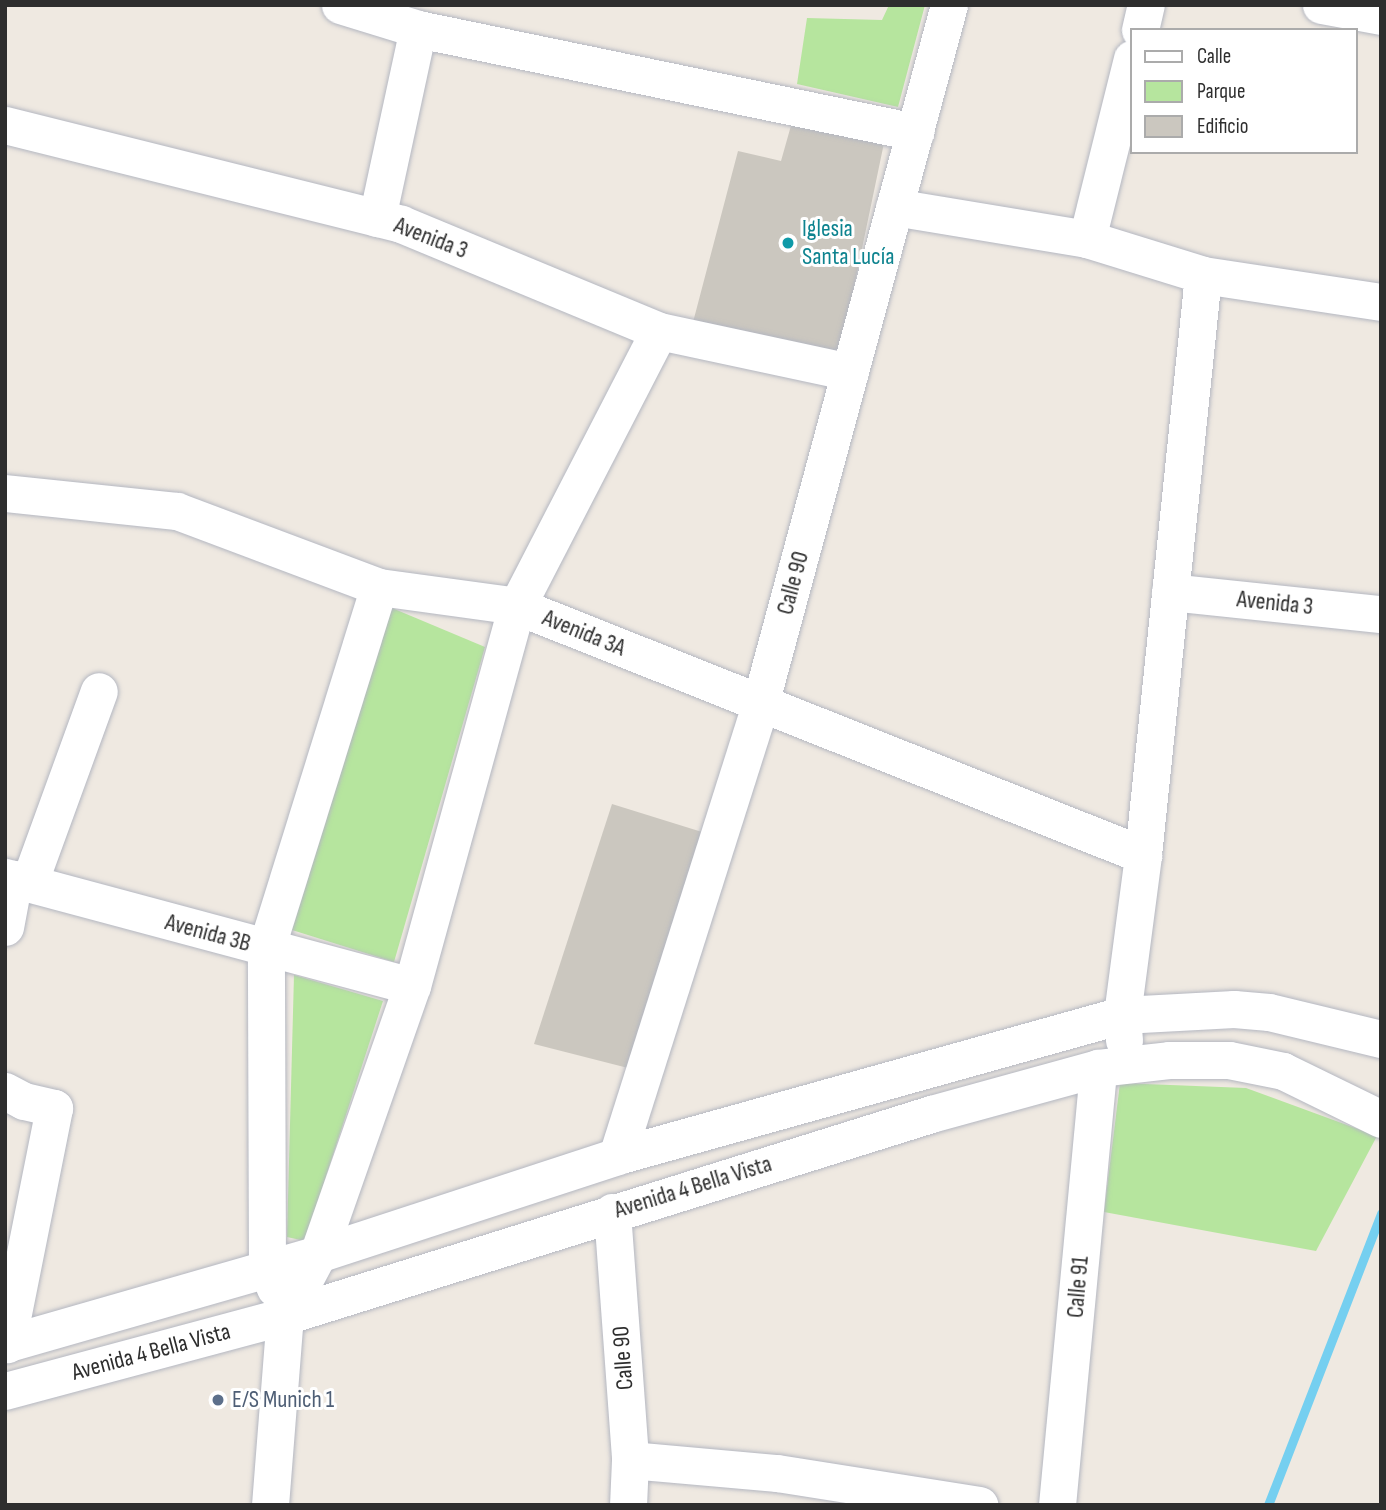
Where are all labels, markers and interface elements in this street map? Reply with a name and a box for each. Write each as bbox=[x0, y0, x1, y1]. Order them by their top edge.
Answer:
legend bbox=[1130, 28, 1358, 154]
text: Calle bbox=[1197, 44, 1231, 69]
text: Parque bbox=[1197, 79, 1245, 104]
text: Edificio bbox=[1197, 114, 1248, 139]
street label: Avenida 3 bbox=[390, 211, 472, 265]
place label: Iglesia Santa Lucía bbox=[802, 215, 894, 271]
marker: Iglesia Santa Lucía bbox=[780, 235, 796, 251]
street label: Calle 90 bbox=[771, 548, 815, 618]
street label: Avenida 3 bbox=[1235, 585, 1315, 621]
street label: Avenida 3A bbox=[538, 603, 630, 663]
street label: Avenida 3B bbox=[162, 908, 254, 958]
street label: Avenida 4 Bella Vista bbox=[611, 1149, 775, 1225]
street label: Calle 91 bbox=[1061, 1255, 1095, 1319]
street label: Avenida 4 Bella Vista bbox=[69, 1317, 233, 1387]
street label: Calle 90 bbox=[606, 1325, 640, 1391]
place label: E/S Munich 1 bbox=[232, 1386, 334, 1414]
marker: E/S Munich 1 bbox=[210, 1392, 226, 1408]

